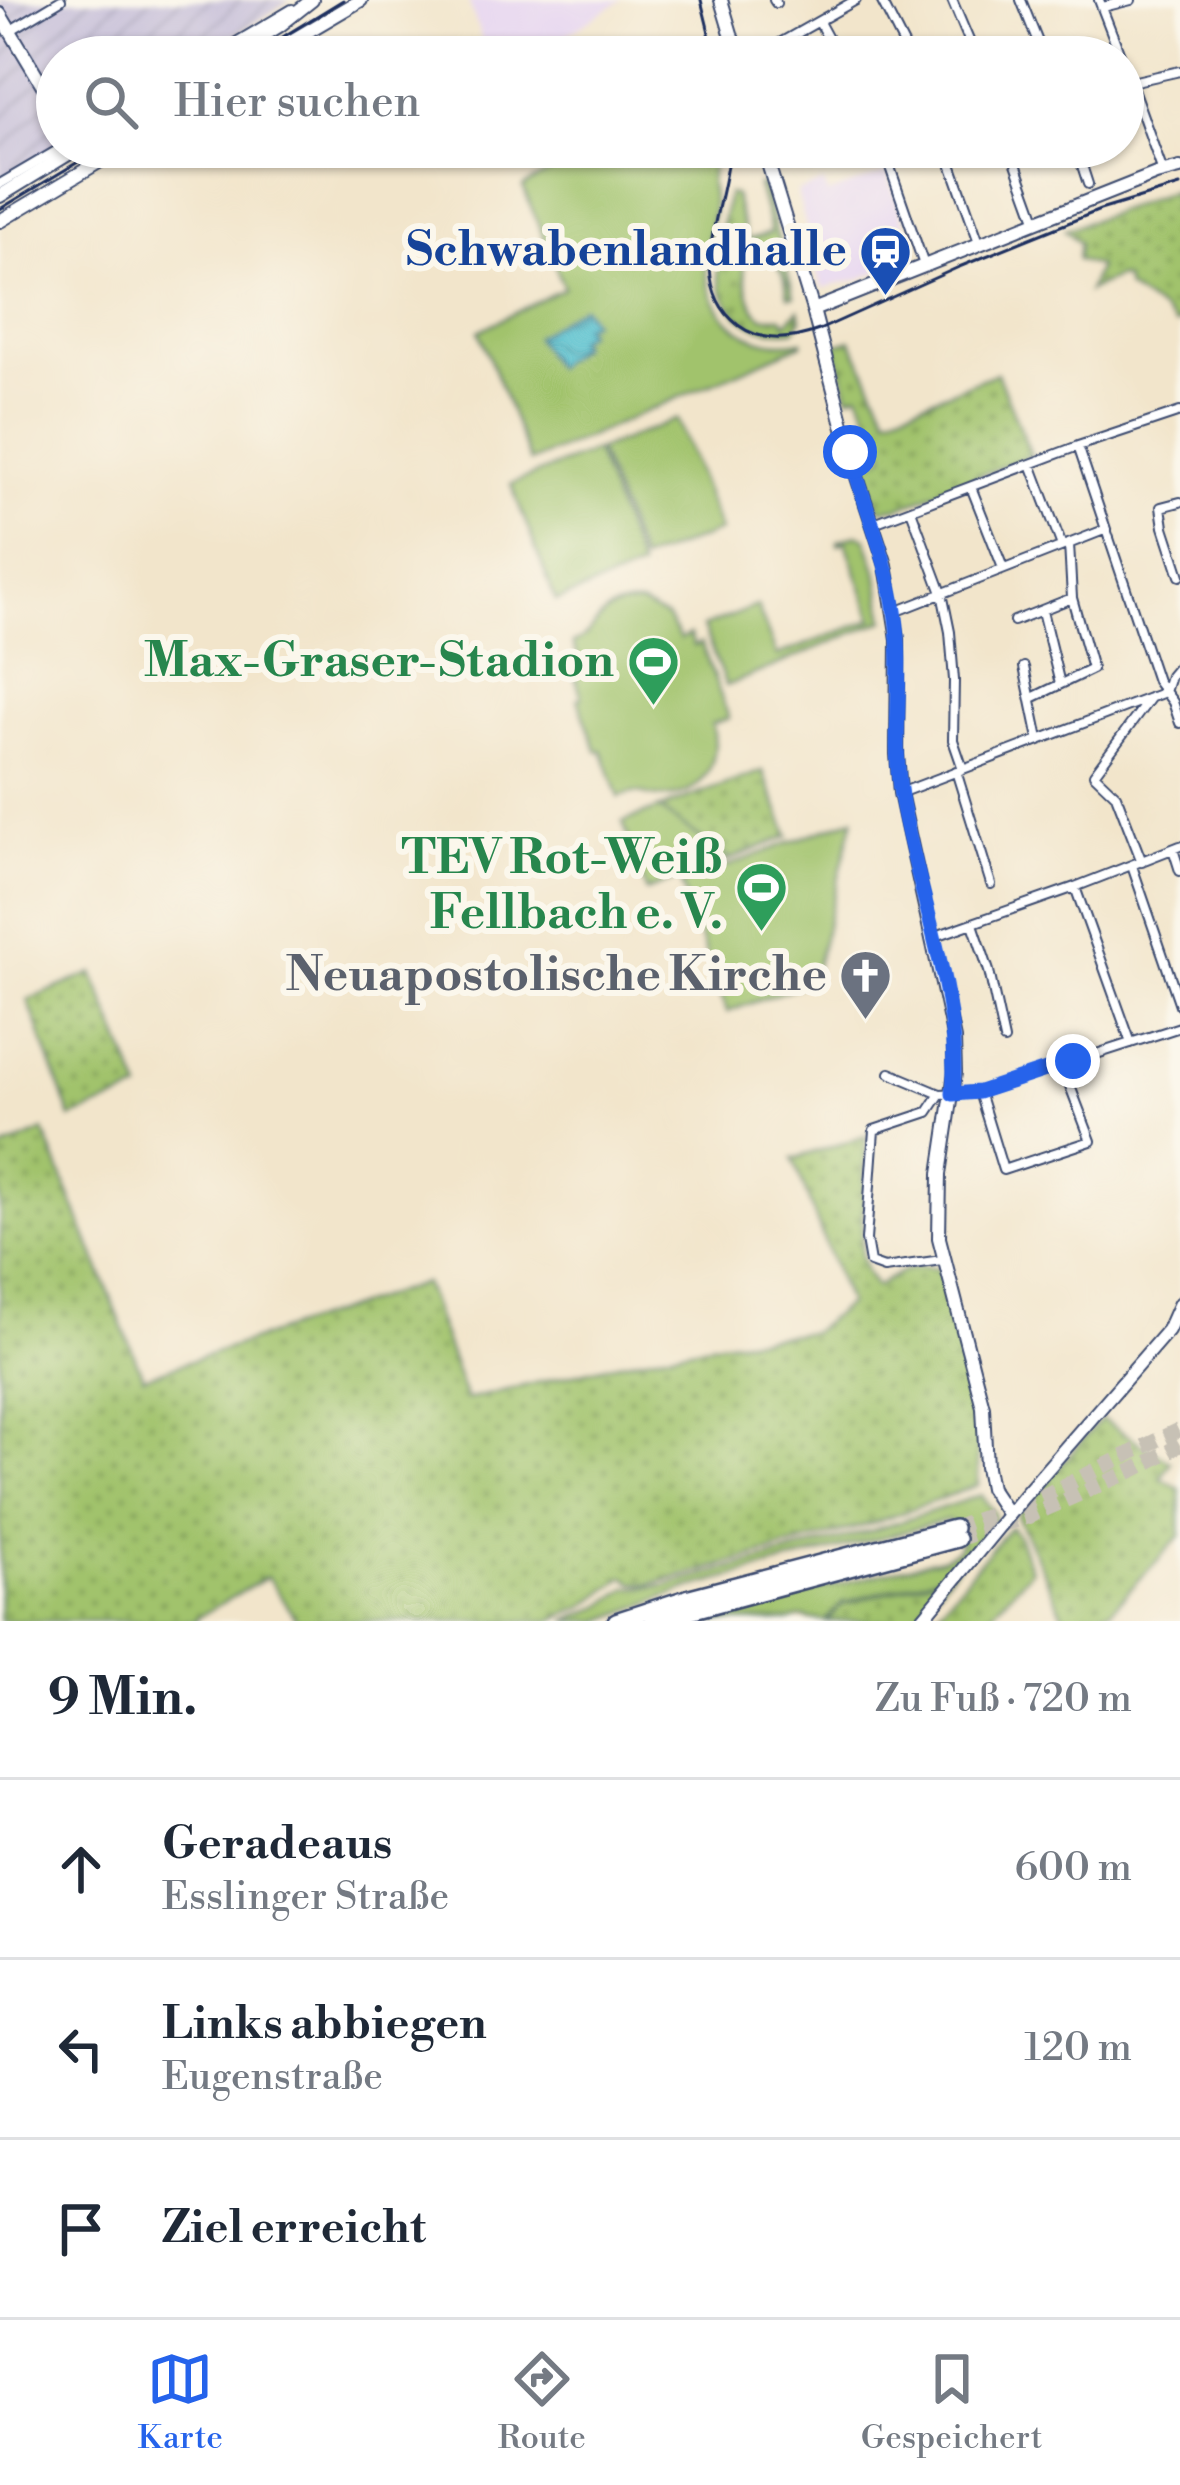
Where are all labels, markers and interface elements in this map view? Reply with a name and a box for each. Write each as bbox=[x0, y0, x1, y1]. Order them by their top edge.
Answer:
search box bbox=[36, 36, 1144, 168]
icon: search bbox=[78, 69, 144, 135]
text: Hier suchen bbox=[174, 74, 420, 131]
place label: Schwabenlandhalle bbox=[406, 221, 847, 281]
station icon: Schwabenlandhalle bbox=[858, 223, 914, 297]
route start bbox=[823, 425, 877, 479]
place label: Max-Graser-Stadion bbox=[144, 632, 614, 692]
sports icon: Max-Graser-Stadion bbox=[625, 634, 681, 708]
place label: TEV Rot-Weiß Fellbach e. V. bbox=[401, 829, 723, 944]
sports icon: TEV Rot-Weiß Fellbach e. V. bbox=[734, 859, 790, 933]
place label: Neuapostolische Kirche bbox=[286, 946, 827, 1006]
church icon: Neuapostolische Kirche bbox=[838, 948, 894, 1022]
route end bbox=[1046, 1034, 1100, 1088]
text: 9 Min. bbox=[48, 1667, 197, 1731]
text: Zu Fuß · 720 m bbox=[875, 1675, 1132, 1724]
text: Geradeaus bbox=[162, 1816, 392, 1873]
icon: ahead bbox=[48, 1836, 114, 1902]
text: 600 m bbox=[1014, 1844, 1132, 1893]
text: Esslinger Straße bbox=[162, 1873, 449, 1922]
text: Links abbiegen bbox=[162, 1996, 487, 2053]
icon: left bbox=[48, 2016, 114, 2082]
text: 120 m bbox=[1024, 2024, 1132, 2073]
text: Eugenstraße bbox=[162, 2053, 383, 2102]
icon: arrive bbox=[48, 2196, 114, 2262]
text: Ziel erreicht bbox=[162, 2200, 426, 2257]
tab: Karte bbox=[138, 2346, 223, 2459]
tab: Route bbox=[498, 2346, 586, 2459]
tab: Gespeichert bbox=[861, 2346, 1043, 2459]

